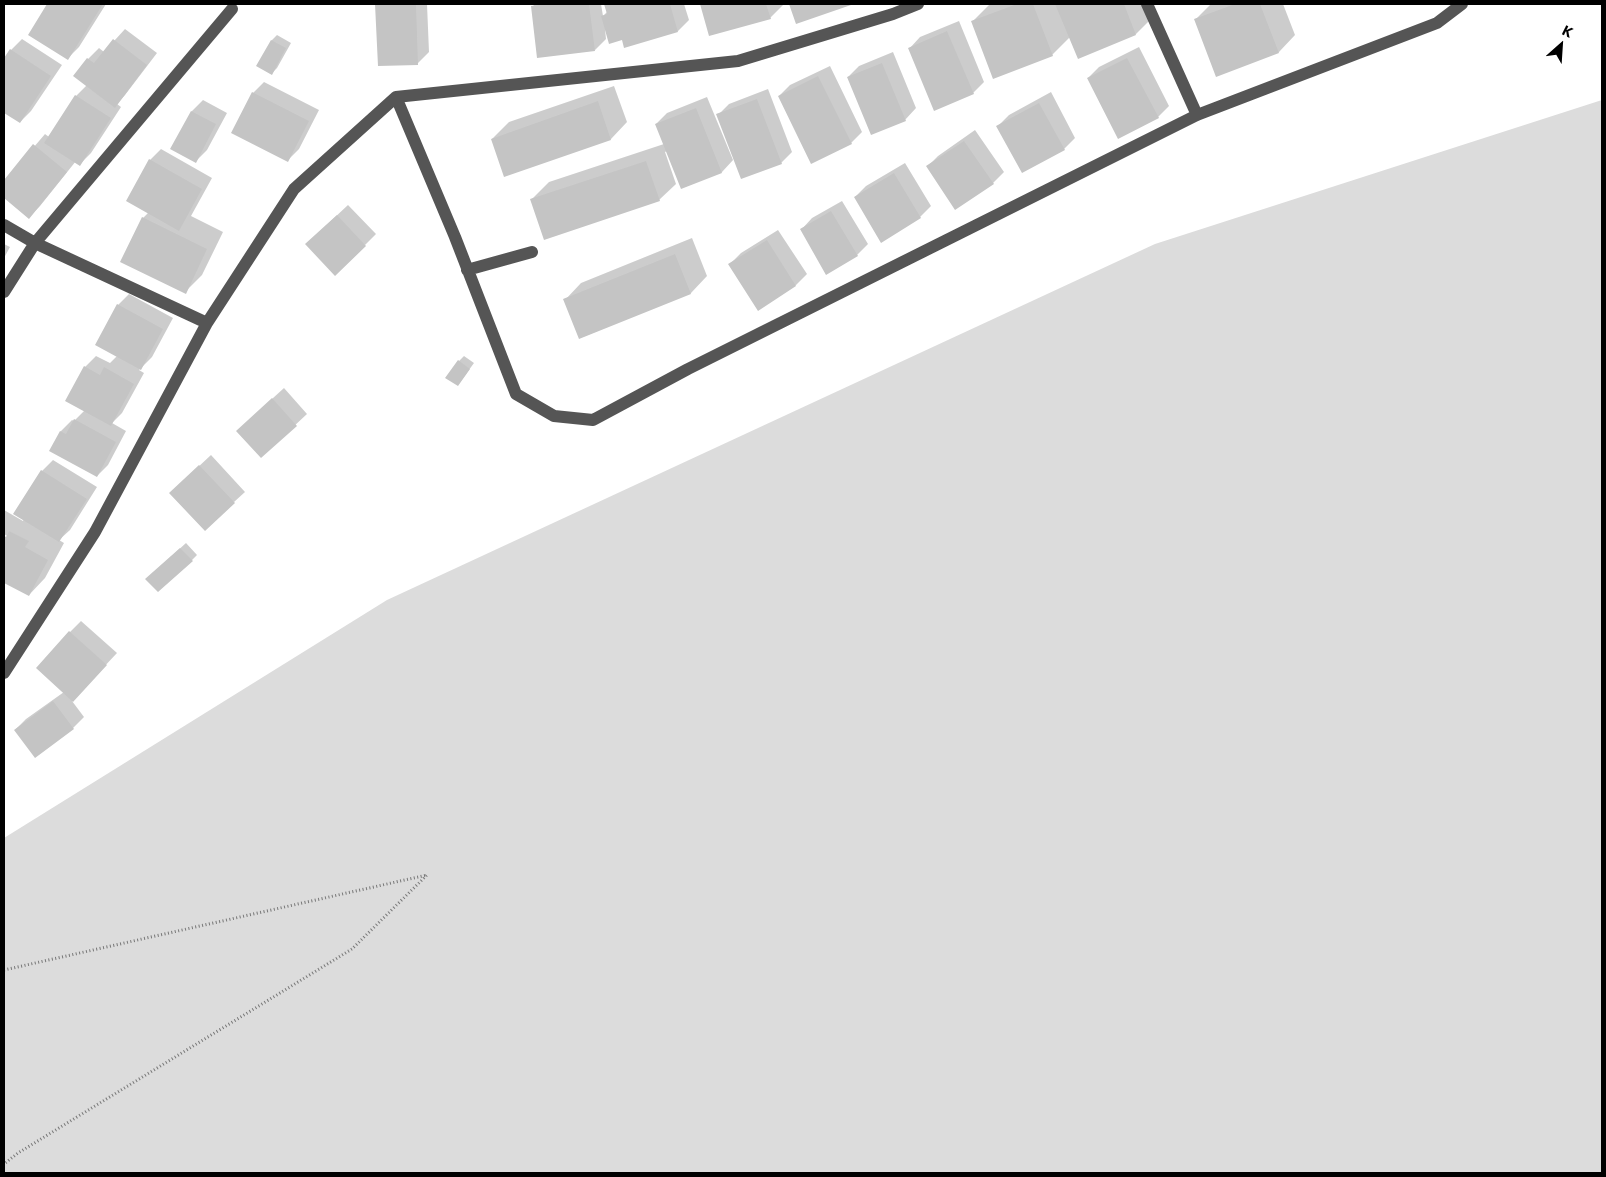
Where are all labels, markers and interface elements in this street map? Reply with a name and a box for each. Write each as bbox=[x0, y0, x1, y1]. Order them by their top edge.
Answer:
north arrow bbox=[1536, 20, 1586, 70]
text: K bbox=[1560, 21, 1576, 41]

